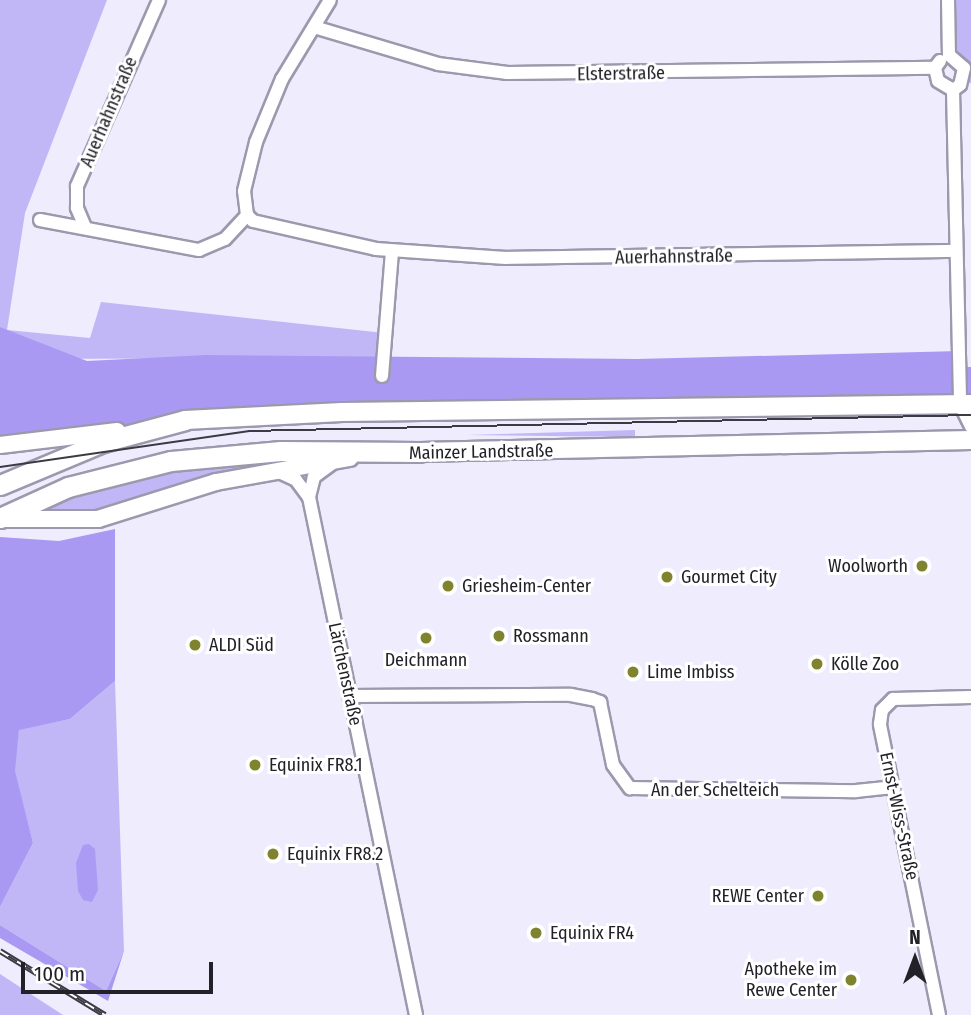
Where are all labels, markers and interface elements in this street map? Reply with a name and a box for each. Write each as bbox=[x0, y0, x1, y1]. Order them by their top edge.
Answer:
street label: Auerhahnstraße bbox=[76, 53, 142, 171]
street label: Elsterstraße bbox=[577, 62, 665, 86]
street label: Auerhahnstraße bbox=[615, 245, 733, 269]
street label: Mainzer Landstraße bbox=[409, 440, 553, 464]
place label: Woolworth bbox=[828, 555, 908, 577]
marker: Woolworth bbox=[914, 558, 930, 574]
place label: Gourmet City bbox=[681, 566, 777, 588]
marker: Gourmet City bbox=[659, 569, 675, 585]
place label: Griesheim-Center bbox=[462, 575, 591, 597]
marker: Griesheim-Center bbox=[440, 578, 456, 594]
street label: Lärchenstraße bbox=[324, 621, 366, 727]
place label: Rossmann bbox=[513, 625, 589, 647]
marker: Rossmann bbox=[491, 628, 507, 644]
marker: Deichmann bbox=[418, 630, 434, 646]
place label: ALDI Süd bbox=[209, 634, 274, 656]
marker: ALDI Süd bbox=[187, 637, 203, 653]
place label: Deichmann bbox=[385, 649, 467, 671]
place label: Kölle Zoo bbox=[831, 653, 899, 675]
marker: Kölle Zoo bbox=[809, 656, 825, 672]
place label: Lime Imbiss bbox=[647, 661, 734, 683]
marker: Lime Imbiss bbox=[625, 664, 641, 680]
street label: Ernst-Wiss-Straße bbox=[875, 750, 923, 882]
place label: Equinix FR8.1 bbox=[269, 754, 363, 776]
marker: Equinix FR8.1 bbox=[247, 757, 263, 773]
street label: An der Schelteich bbox=[651, 779, 779, 801]
place label: Equinix FR8.2 bbox=[287, 843, 383, 865]
marker: Equinix FR8.2 bbox=[265, 846, 281, 862]
place label: REWE Center bbox=[712, 885, 804, 907]
marker: REWE Center bbox=[810, 888, 826, 904]
place label: Equinix FR4 bbox=[550, 922, 634, 944]
north arrow bbox=[880, 924, 950, 994]
marker: Equinix FR4 bbox=[528, 925, 544, 941]
text: N bbox=[909, 926, 921, 949]
scale bar bbox=[24, 948, 217, 992]
place label: Apotheke im Rewe Center bbox=[744, 959, 837, 1002]
text: 100 m bbox=[34, 961, 85, 987]
marker: Apotheke im Rewe Center bbox=[843, 972, 859, 988]

